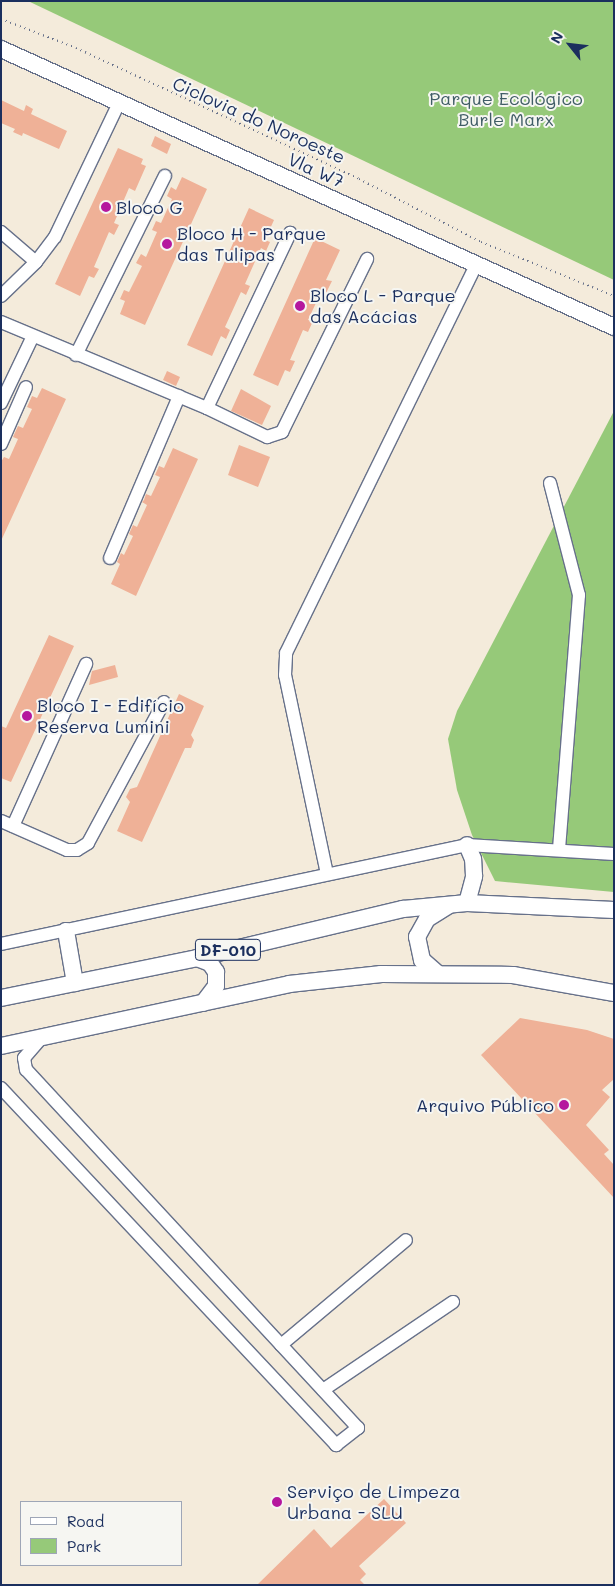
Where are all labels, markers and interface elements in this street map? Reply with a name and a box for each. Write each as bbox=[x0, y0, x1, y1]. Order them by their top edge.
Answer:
north arrow bbox=[545, 20, 595, 70]
text: N bbox=[546, 28, 567, 47]
street label: Ciclovia do Noroeste bbox=[169, 72, 349, 168]
park label: Parque Ecológico Burle Marx bbox=[429, 88, 583, 130]
street label: Vla W7 bbox=[285, 148, 347, 192]
place label: Bloco G bbox=[116, 196, 183, 218]
marker: Bloco G bbox=[100, 201, 112, 213]
place label: Bloco H - Parque das Tulipas bbox=[177, 223, 326, 266]
marker: Bloco H - Parque das Tulipas bbox=[161, 238, 173, 250]
place label: Bloco L - Parque das Acácias bbox=[310, 285, 456, 328]
marker: Bloco L - Parque das Acácias bbox=[294, 300, 306, 312]
place label: Bloco I - Edifício Reserva Lumini bbox=[37, 695, 184, 738]
marker: Bloco I - Edifício Reserva Lumini bbox=[21, 710, 33, 722]
road number: DF-010 bbox=[194, 936, 262, 964]
place label: Arquivo Público bbox=[416, 1094, 554, 1116]
marker: Arquivo Público bbox=[558, 1099, 570, 1111]
place label: Serviço de Limpeza Urbana - SLU bbox=[287, 1481, 460, 1524]
marker: Serviço de Limpeza Urbana - SLU bbox=[271, 1496, 283, 1508]
legend bbox=[20, 1501, 182, 1566]
text: Road bbox=[67, 1511, 104, 1531]
text: Park bbox=[67, 1536, 101, 1556]

